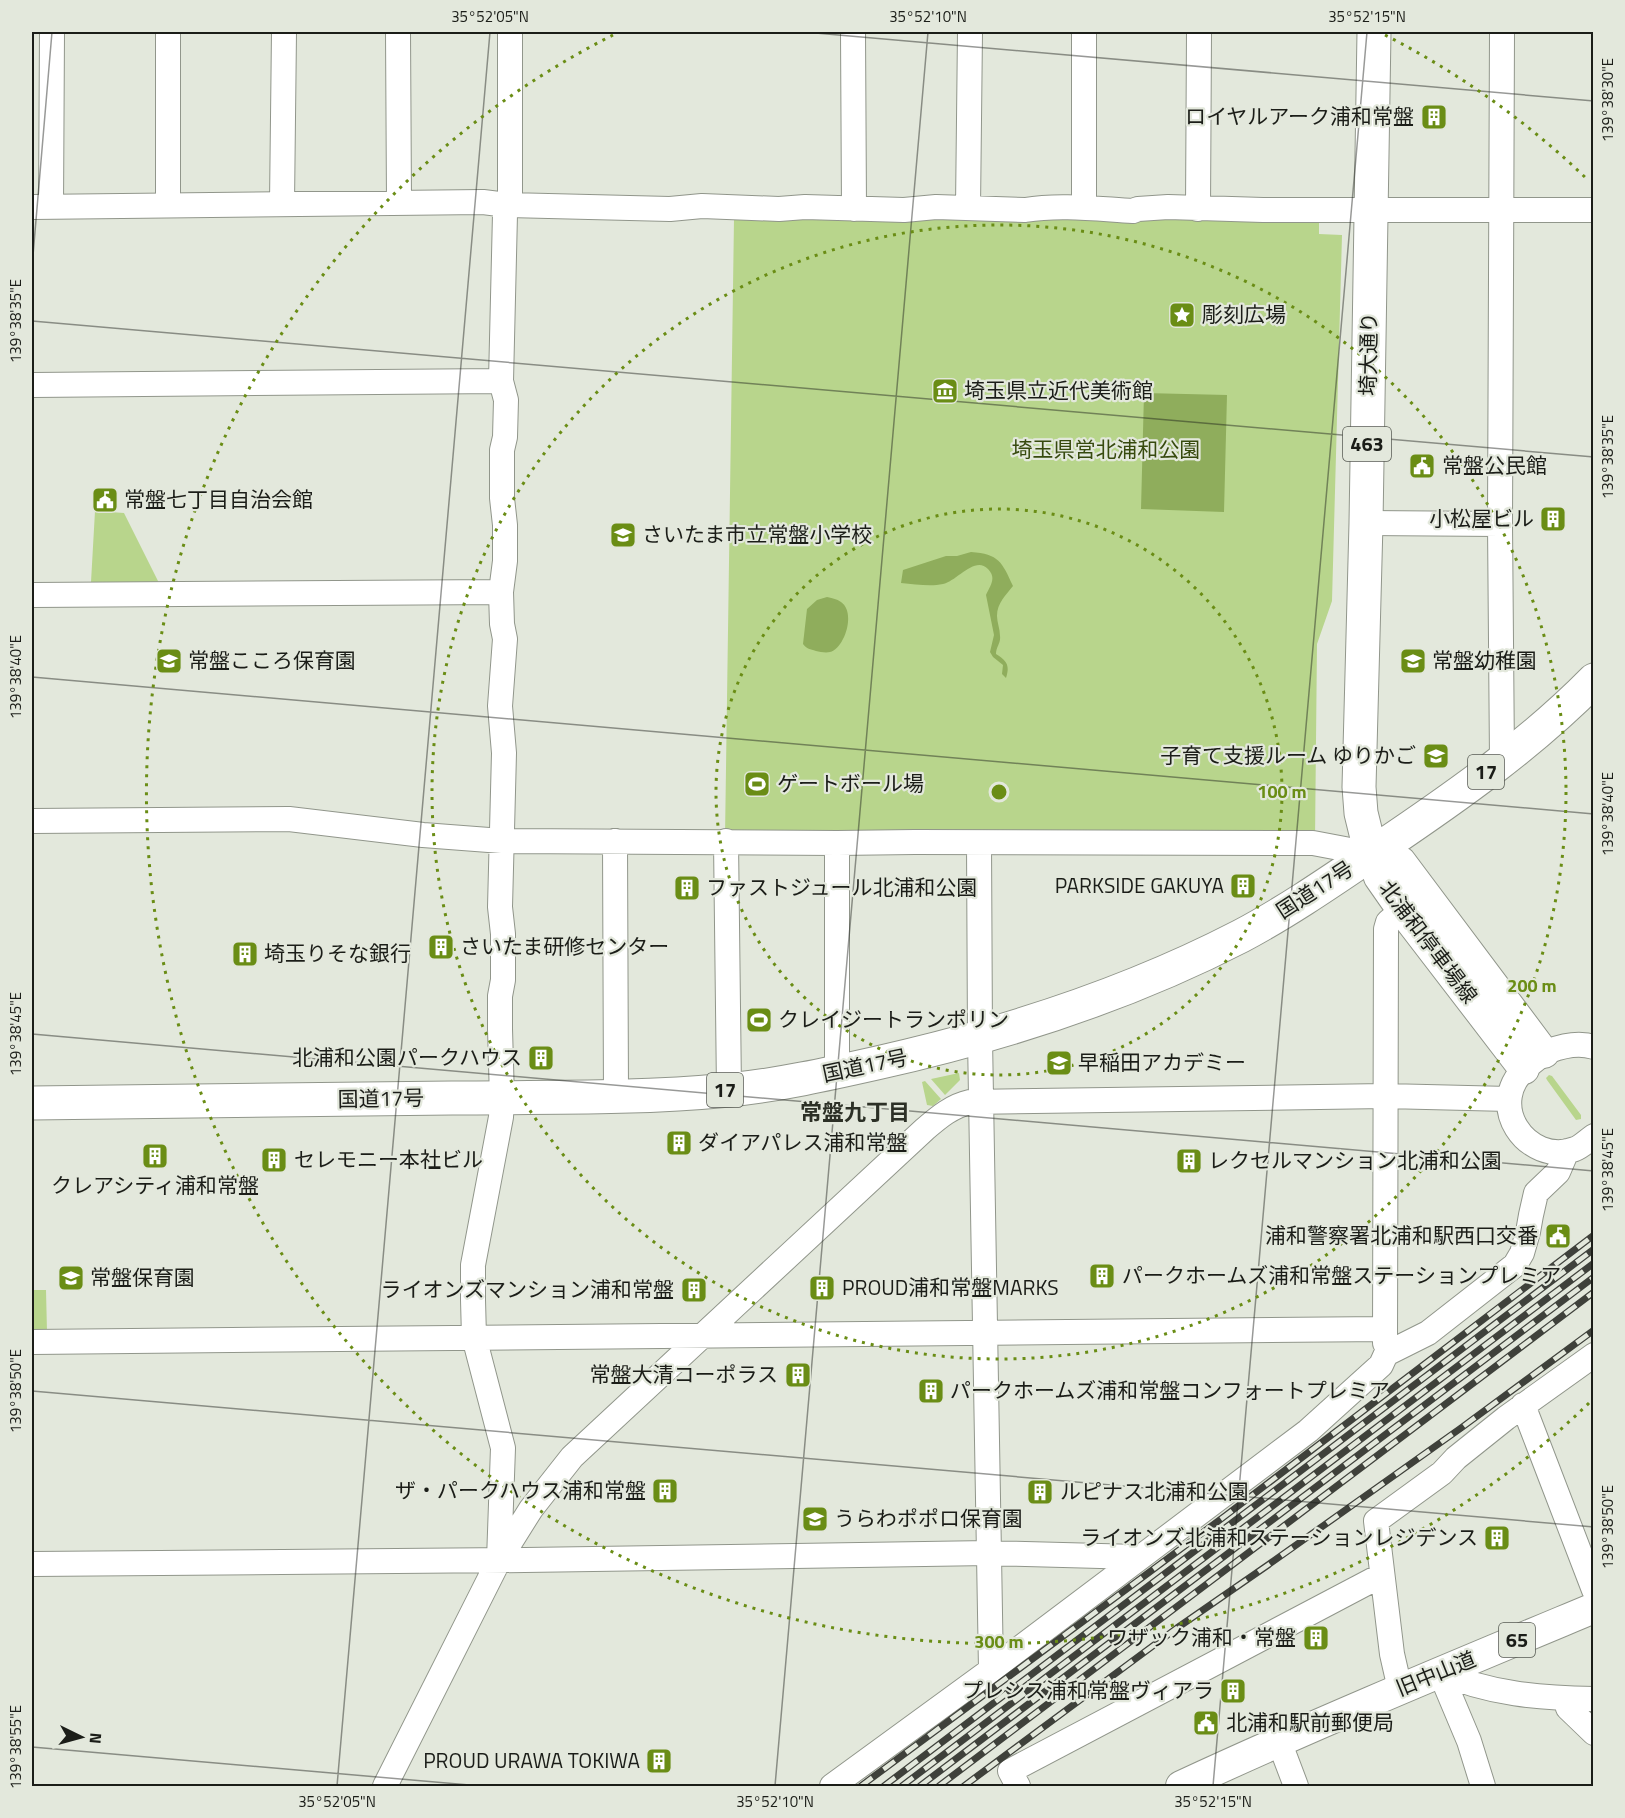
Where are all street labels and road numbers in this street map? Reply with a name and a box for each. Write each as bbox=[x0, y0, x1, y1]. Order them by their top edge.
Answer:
street label: 埼大通り bbox=[1351, 312, 1385, 396]
road number: 463 bbox=[1343, 427, 1391, 461]
road number: 17 bbox=[1468, 755, 1504, 789]
street label: 国道17号 bbox=[1269, 852, 1359, 926]
street label: 北浦和停車場線 bbox=[1372, 873, 1486, 1010]
street label: 国道17号 bbox=[819, 1040, 910, 1090]
road number: 17 bbox=[707, 1073, 743, 1107]
street label: 国道17号 bbox=[337, 1081, 425, 1115]
road number: 65 bbox=[1499, 1623, 1535, 1657]
street label: 旧中山道 bbox=[1391, 1643, 1481, 1704]

